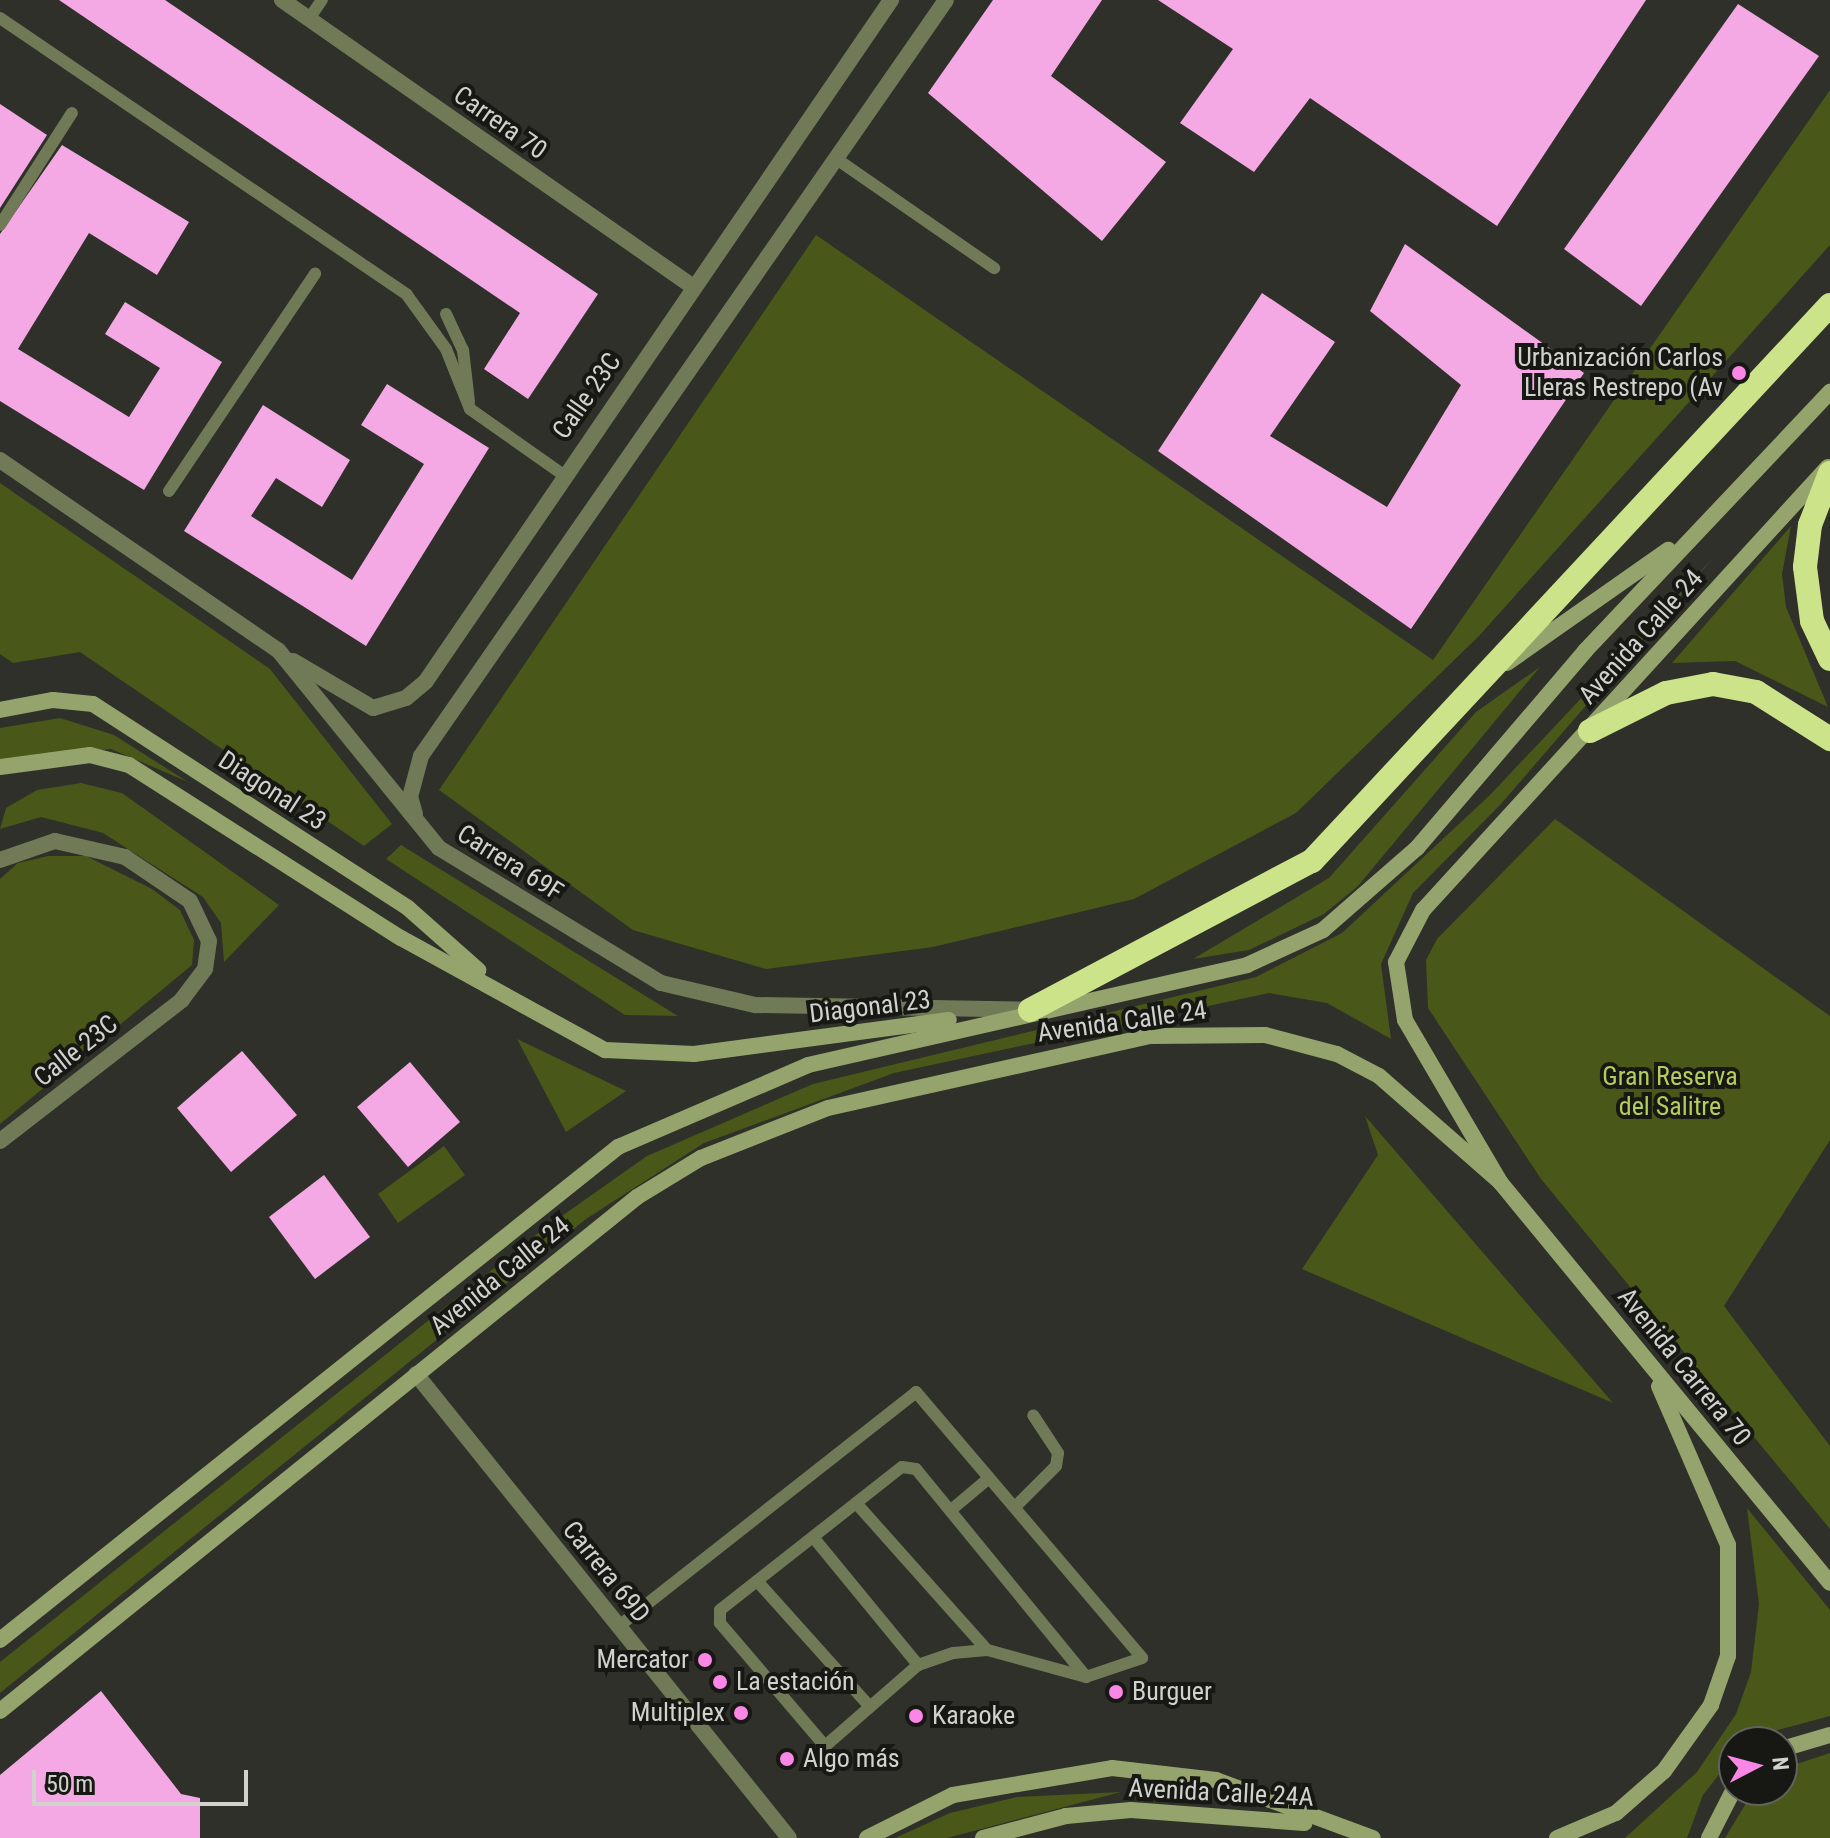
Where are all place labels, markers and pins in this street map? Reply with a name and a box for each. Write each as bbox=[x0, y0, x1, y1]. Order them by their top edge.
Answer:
place label: Urbanización Carlos Lleras Restrepo (Av bbox=[1517, 342, 1723, 404]
marker: Urbanización Carlos Lleras Restrepo (Av bbox=[1730, 364, 1748, 382]
place label: Mercator bbox=[597, 1644, 689, 1676]
marker: Mercator bbox=[696, 1651, 714, 1669]
place label: La estación bbox=[736, 1666, 855, 1698]
marker: La estación bbox=[711, 1673, 729, 1691]
place label: Burguer bbox=[1132, 1676, 1212, 1708]
marker: Burguer bbox=[1107, 1683, 1125, 1701]
place label: Multiplex bbox=[631, 1697, 725, 1729]
place label: Karaoke bbox=[932, 1700, 1015, 1732]
marker: Multiplex bbox=[732, 1704, 750, 1722]
marker: Karaoke bbox=[907, 1707, 925, 1725]
place label: Algo más bbox=[803, 1743, 900, 1775]
marker: Algo más bbox=[778, 1750, 796, 1768]

